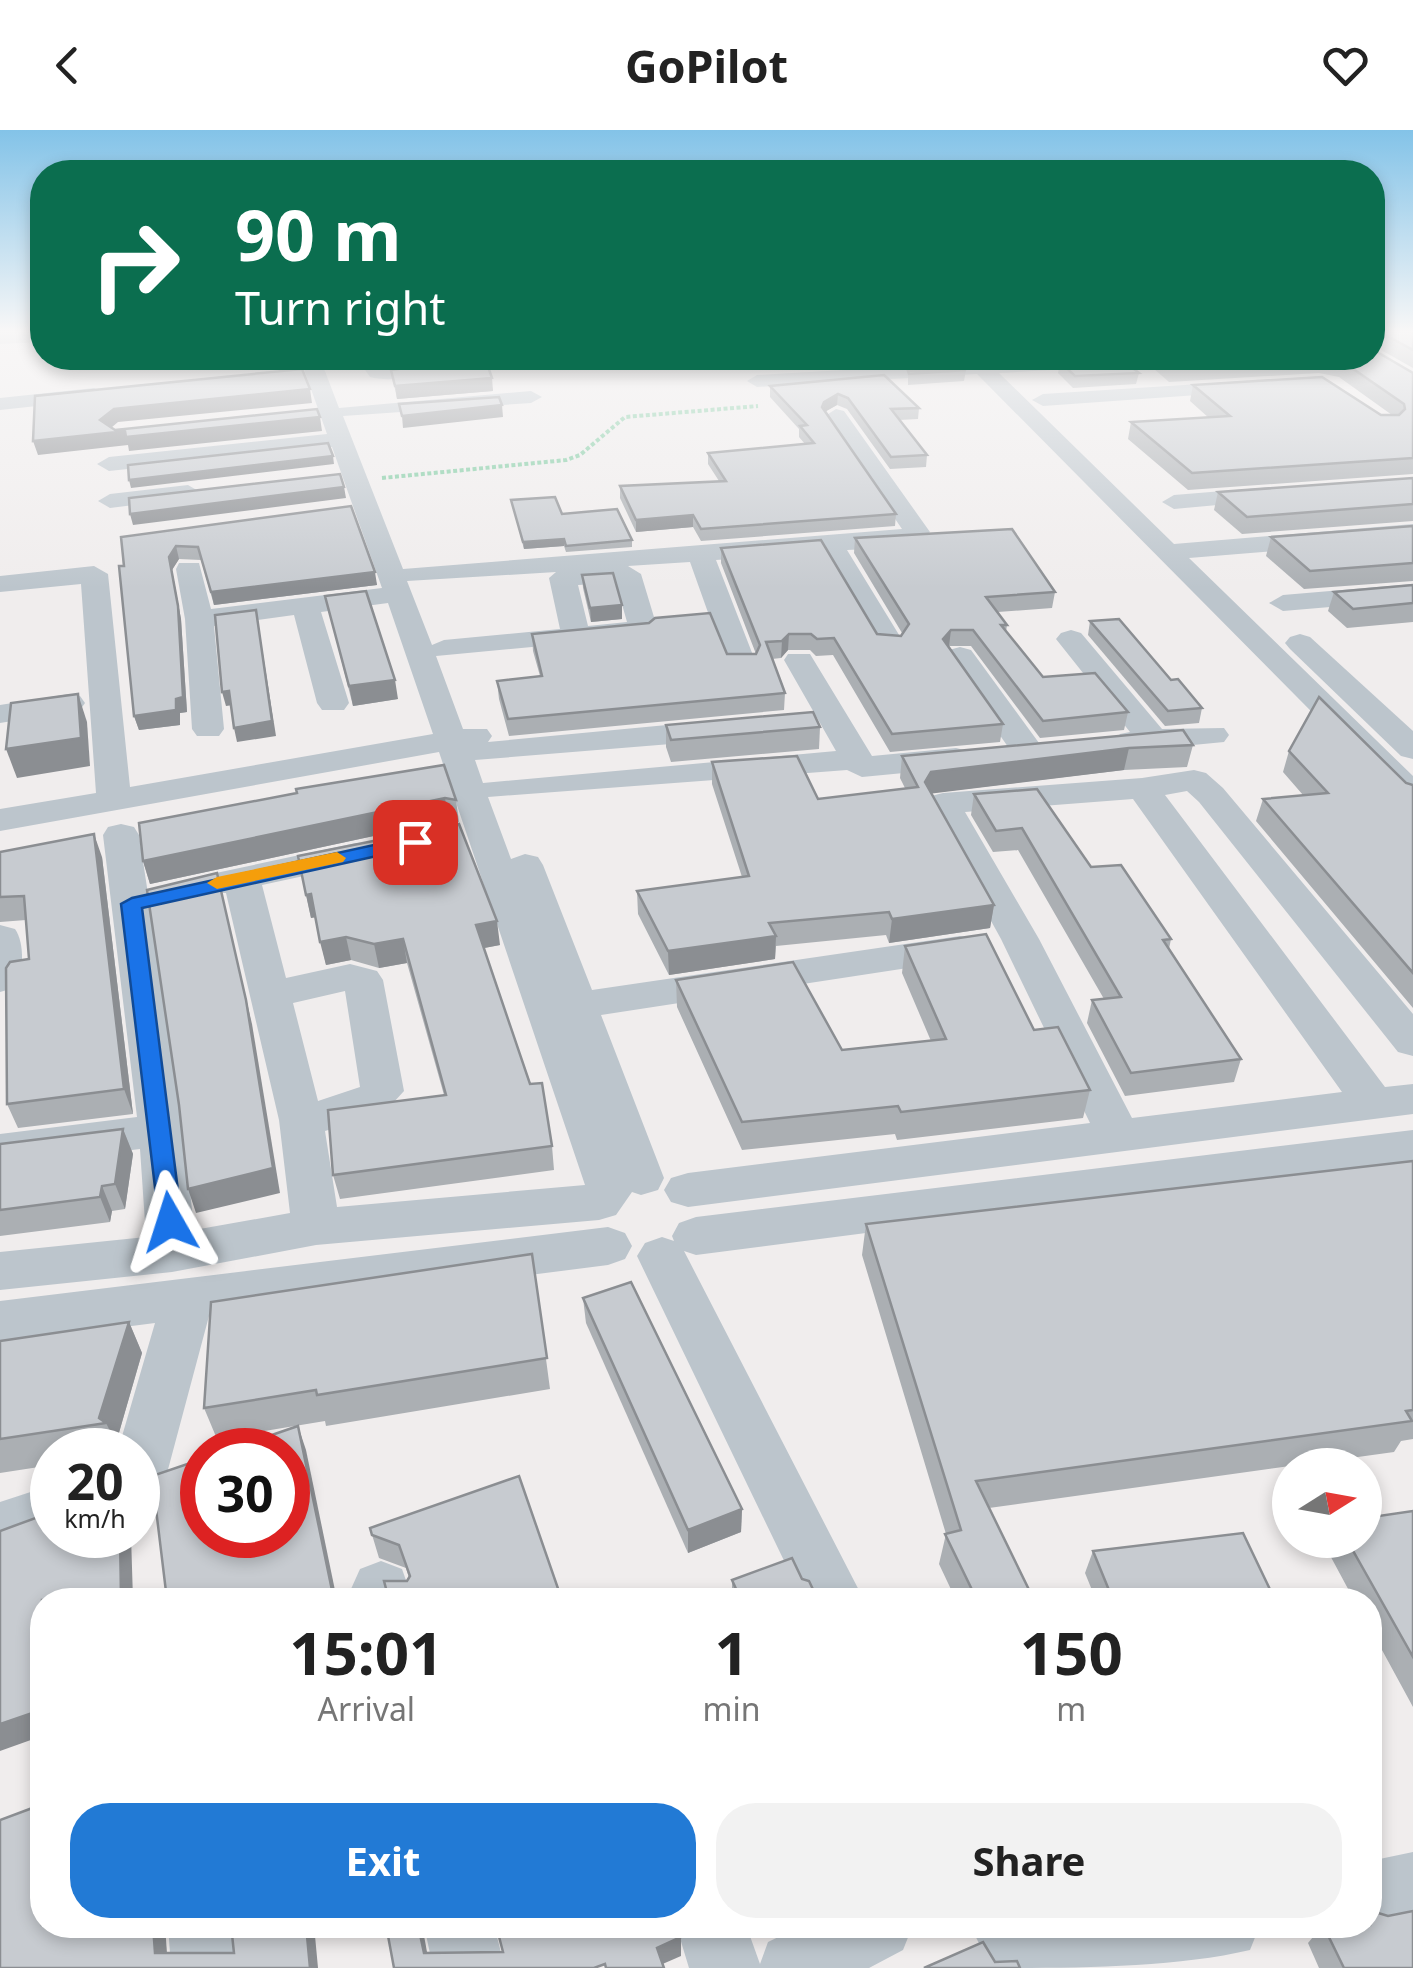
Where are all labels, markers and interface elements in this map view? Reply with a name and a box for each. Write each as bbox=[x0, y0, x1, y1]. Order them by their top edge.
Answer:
text: GoPilot bbox=[625, 35, 788, 96]
icon: back bbox=[40, 38, 95, 93]
icon: heart bbox=[1318, 38, 1373, 93]
text: 90 m bbox=[235, 186, 402, 282]
icon: right bbox=[70, 200, 200, 330]
text: Turn right bbox=[235, 277, 446, 338]
pin bbox=[373, 800, 458, 885]
icon: arrive bbox=[388, 815, 443, 870]
position arrow bbox=[118, 1170, 222, 1274]
speed limit sign: 30 bbox=[180, 1428, 310, 1558]
text: 20 bbox=[66, 1447, 124, 1515]
north arrow bbox=[1272, 1448, 1382, 1558]
map controls bbox=[1272, 1448, 1382, 1558]
text: km/h bbox=[64, 1501, 126, 1535]
text: 15:01 bbox=[289, 1611, 443, 1693]
text: 1 bbox=[714, 1611, 749, 1693]
text: 150 bbox=[1020, 1611, 1123, 1693]
text: Arrival bbox=[318, 1687, 415, 1730]
text: min bbox=[703, 1687, 761, 1730]
text: m bbox=[1056, 1687, 1086, 1730]
button: Exit bbox=[70, 1803, 696, 1918]
button: Share bbox=[716, 1803, 1342, 1918]

